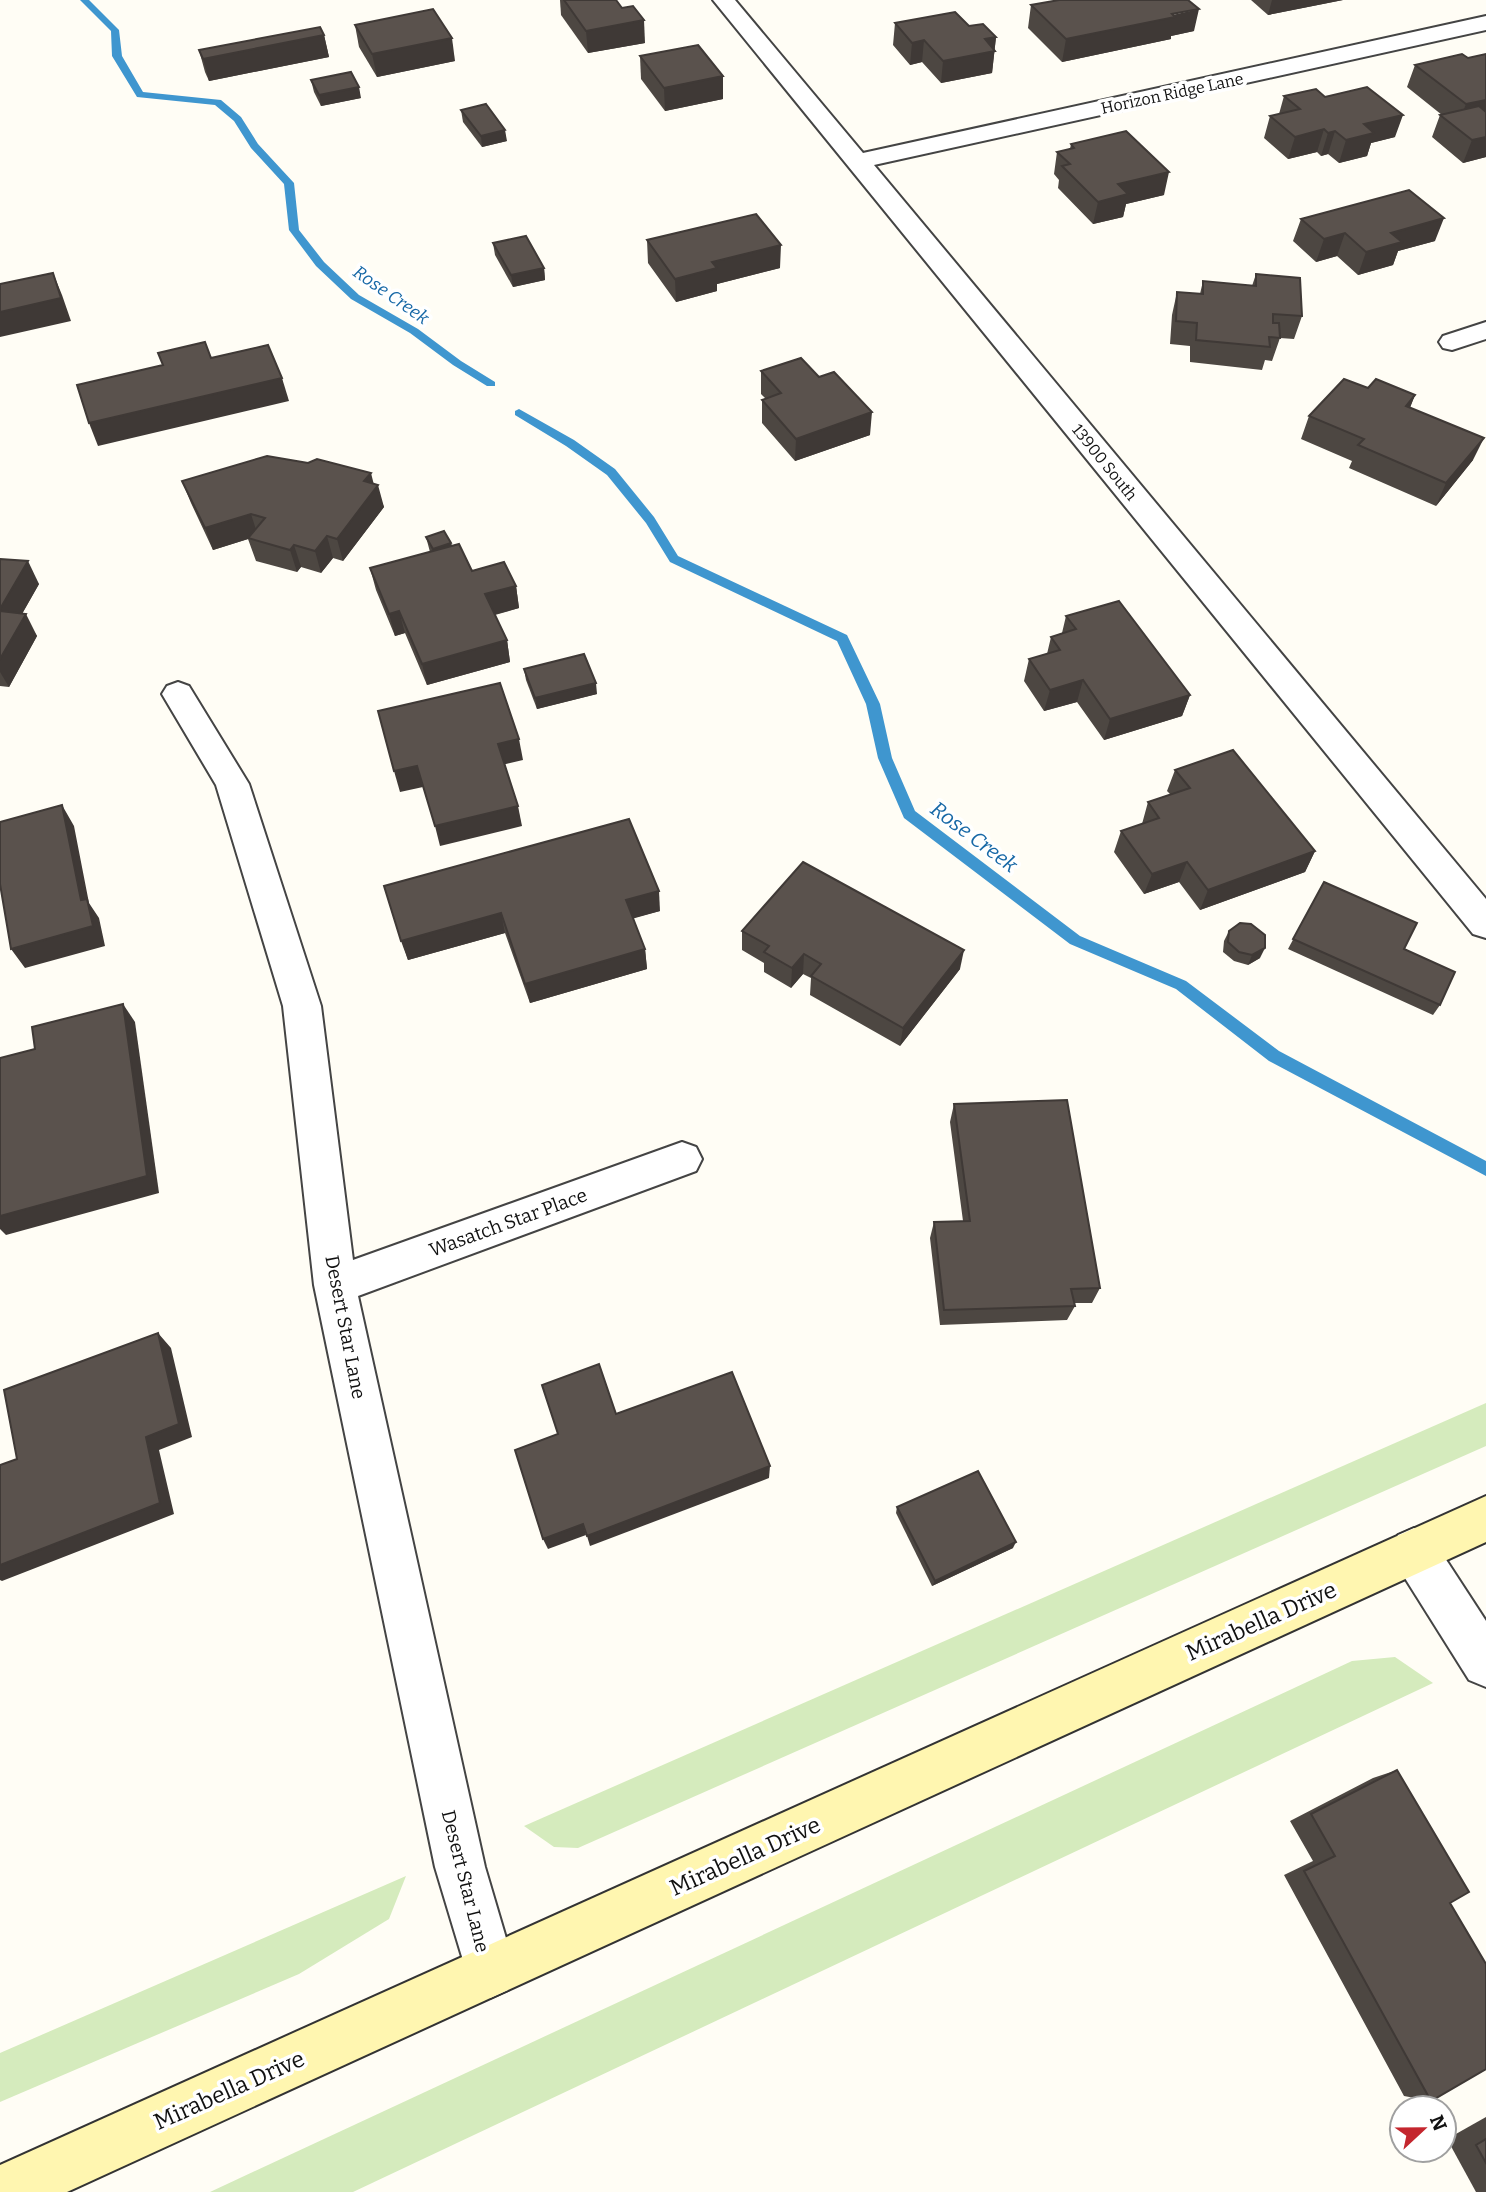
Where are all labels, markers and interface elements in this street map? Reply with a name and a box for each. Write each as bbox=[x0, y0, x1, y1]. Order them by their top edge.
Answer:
street label: Horizon Ridge Lane bbox=[1099, 69, 1245, 118]
water label: Rose Creek bbox=[349, 261, 433, 329]
street label: 13900 South bbox=[1068, 420, 1141, 504]
water label: Rose Creek bbox=[925, 796, 1023, 879]
street label: Wasatch Star Place bbox=[426, 1183, 590, 1262]
street label: Desert Star Lane bbox=[320, 1253, 371, 1401]
street label: Mirabella Drive bbox=[1181, 1575, 1341, 1667]
street label: Desert Star Lane bbox=[437, 1808, 494, 1955]
street label: Mirabella Drive bbox=[665, 1810, 825, 1902]
street label: Mirabella Drive bbox=[149, 2044, 309, 2136]
north arrow bbox=[1388, 2094, 1458, 2164]
text: N bbox=[1425, 2112, 1452, 2134]

